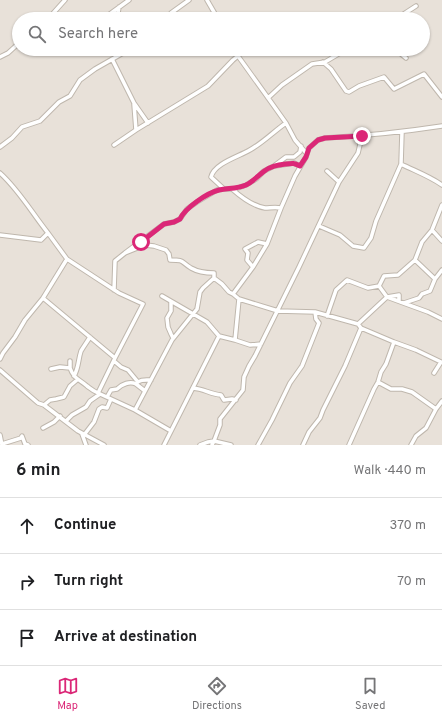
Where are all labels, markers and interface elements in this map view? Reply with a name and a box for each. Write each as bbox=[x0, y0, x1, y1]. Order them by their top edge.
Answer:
search box bbox=[12, 12, 430, 56]
icon: search bbox=[26, 23, 48, 45]
text: Search here bbox=[58, 25, 138, 44]
route end bbox=[353, 127, 371, 145]
route start bbox=[132, 233, 150, 251]
text: 6 min bbox=[16, 460, 60, 482]
text: Walk · 440 m bbox=[354, 463, 426, 479]
icon: ahead bbox=[16, 515, 38, 537]
text: Continue bbox=[54, 516, 116, 535]
text: 370 m bbox=[389, 518, 426, 534]
icon: right bbox=[16, 571, 38, 593]
text: Turn right bbox=[54, 572, 123, 591]
text: 70 m bbox=[397, 574, 426, 590]
icon: arrive bbox=[16, 627, 38, 649]
text: Arrive at destination bbox=[54, 628, 197, 647]
tab: Map bbox=[57, 675, 79, 713]
tab: Directions bbox=[192, 675, 242, 713]
tab: Saved bbox=[355, 675, 385, 713]

